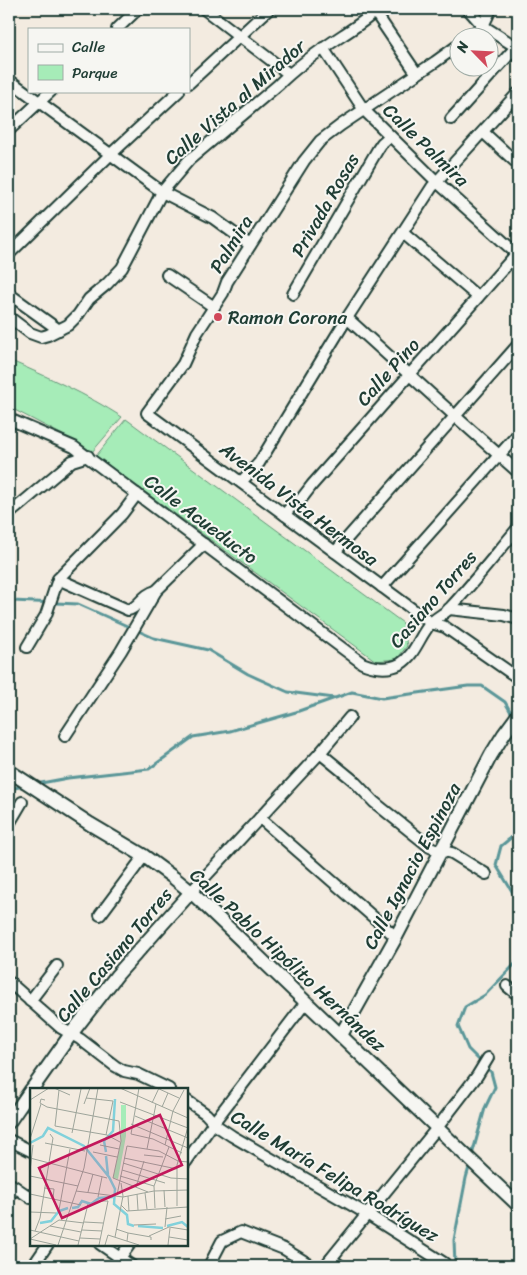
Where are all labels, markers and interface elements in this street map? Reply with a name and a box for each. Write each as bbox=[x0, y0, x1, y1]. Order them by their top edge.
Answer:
legend bbox=[28, 28, 190, 92]
north arrow bbox=[450, 28, 500, 78]
street label: Calle Vista al Mirador bbox=[156, 30, 314, 173]
text: Calle bbox=[72, 34, 105, 60]
text: N bbox=[449, 37, 476, 57]
text: Parque bbox=[72, 60, 117, 86]
street label: Calle Palmira bbox=[375, 95, 477, 195]
street label: Privada Rosas bbox=[282, 146, 368, 263]
street label: Palmira bbox=[200, 208, 262, 280]
place label: Ramon Corona bbox=[228, 301, 347, 334]
marker: Ramon Corona bbox=[212, 311, 224, 323]
street label: Calle Pino bbox=[348, 330, 428, 414]
street label: Avenida Vista Hermosa bbox=[212, 432, 386, 575]
street label: Calle Acueducto bbox=[137, 465, 265, 573]
street label: Casiano Torres bbox=[381, 542, 486, 656]
street label: Calle Ignacio Espinoza bbox=[354, 776, 470, 956]
street label: Calle Pablo Hipólito Hernández bbox=[182, 860, 395, 1061]
street label: Calle Casiano Torres bbox=[47, 880, 181, 1030]
inset map bbox=[30, 1088, 188, 1245]
street label: Calle María Felipa Rodríguez bbox=[224, 1100, 446, 1252]

